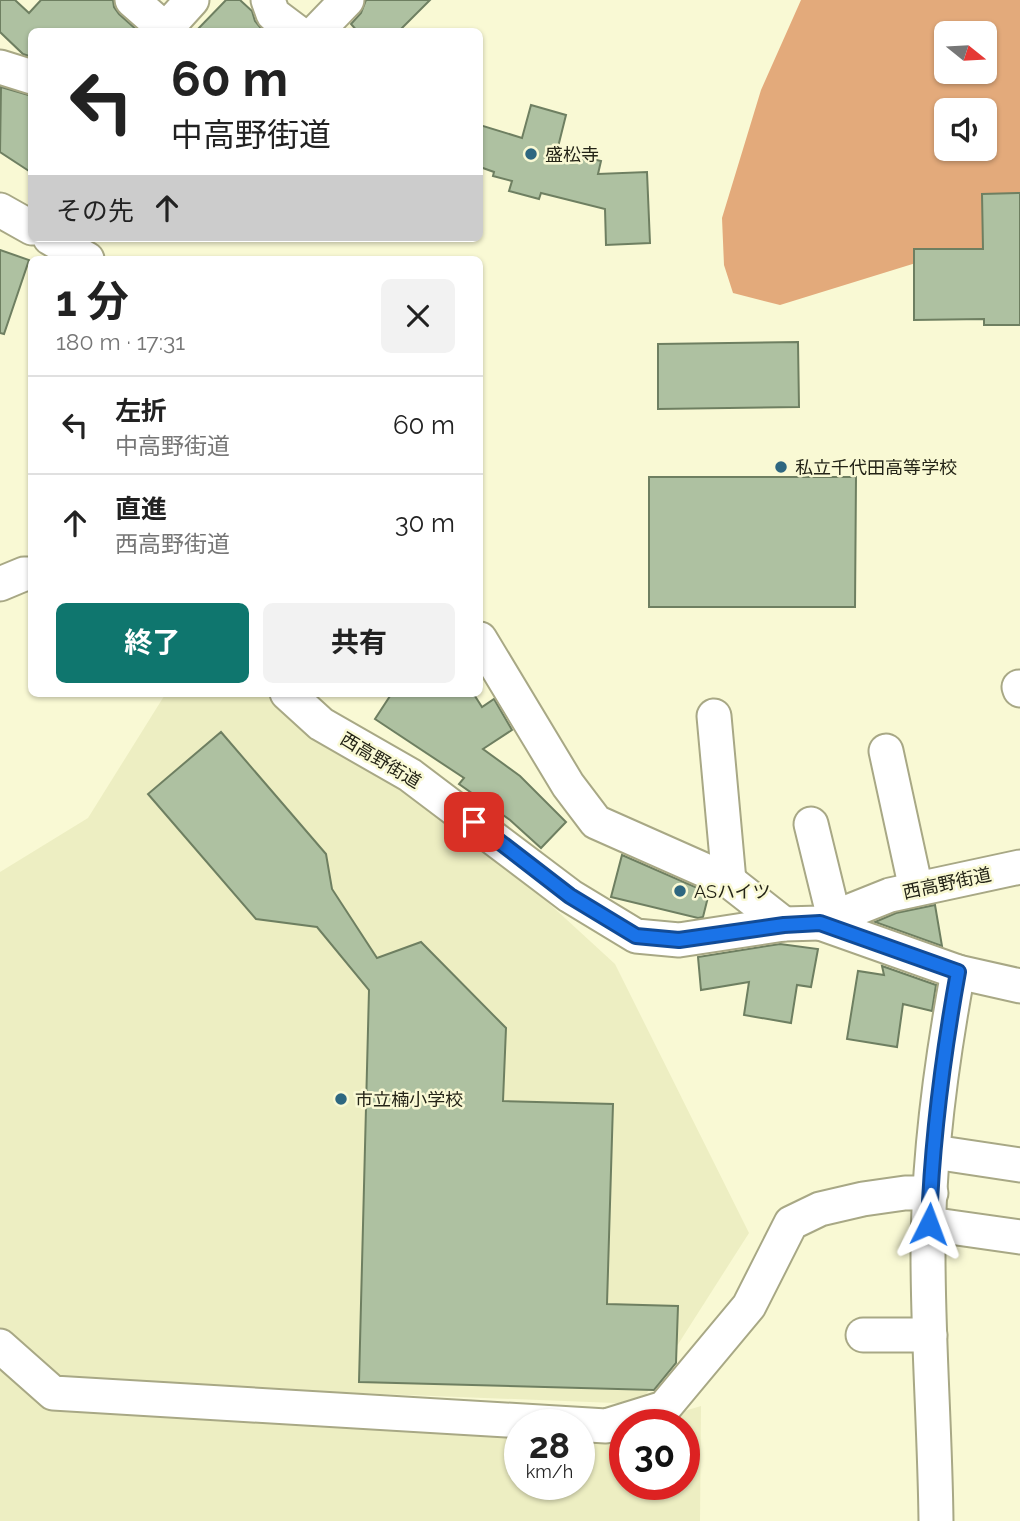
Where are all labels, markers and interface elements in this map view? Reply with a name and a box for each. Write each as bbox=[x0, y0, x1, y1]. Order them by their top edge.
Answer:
north arrow bbox=[934, 21, 998, 84]
map controls bbox=[934, 21, 997, 161]
text: 60 m bbox=[171, 50, 288, 107]
icon: left bbox=[56, 56, 147, 147]
button: sound bbox=[934, 98, 997, 161]
text: 中高野街道 bbox=[171, 116, 331, 153]
place label: 盛松寺 bbox=[545, 144, 599, 165]
marker: 盛松寺 bbox=[523, 146, 539, 162]
icon: ahead bbox=[148, 189, 186, 227]
text: その先 bbox=[56, 196, 134, 226]
text: 1 分 bbox=[56, 277, 129, 326]
button: close bbox=[381, 279, 455, 353]
text: 180 m · 17:31 bbox=[56, 328, 185, 355]
text: 左折 bbox=[115, 396, 167, 426]
icon: left bbox=[56, 406, 94, 444]
text: 60 m bbox=[393, 410, 455, 440]
text: 中高野街道 bbox=[115, 432, 230, 459]
place label: 私立千代田高等学校 bbox=[795, 457, 957, 478]
marker: 私立千代田高等学校 bbox=[773, 459, 789, 475]
text: 直進 bbox=[115, 494, 167, 524]
icon: ahead bbox=[56, 504, 94, 542]
text: 30 m bbox=[395, 508, 455, 538]
text: 西高野街道 bbox=[115, 530, 230, 557]
button: 終了 bbox=[56, 603, 249, 683]
button: 共有 bbox=[263, 603, 455, 683]
street label: 西高野街道 bbox=[337, 728, 425, 792]
pin bbox=[444, 792, 504, 852]
icon: arrive bbox=[455, 803, 493, 841]
street label: 西高野街道 bbox=[901, 863, 993, 903]
place label: ASハイツ bbox=[694, 881, 771, 902]
marker: ASハイツ bbox=[672, 883, 688, 899]
place label: 市立楠小学校 bbox=[355, 1089, 463, 1110]
marker: 市立楠小学校 bbox=[333, 1091, 349, 1107]
position arrow bbox=[892, 1187, 966, 1261]
speed limit sign: 30 bbox=[609, 1409, 700, 1500]
text: 28 bbox=[529, 1425, 570, 1466]
text: km/h bbox=[526, 1461, 573, 1482]

